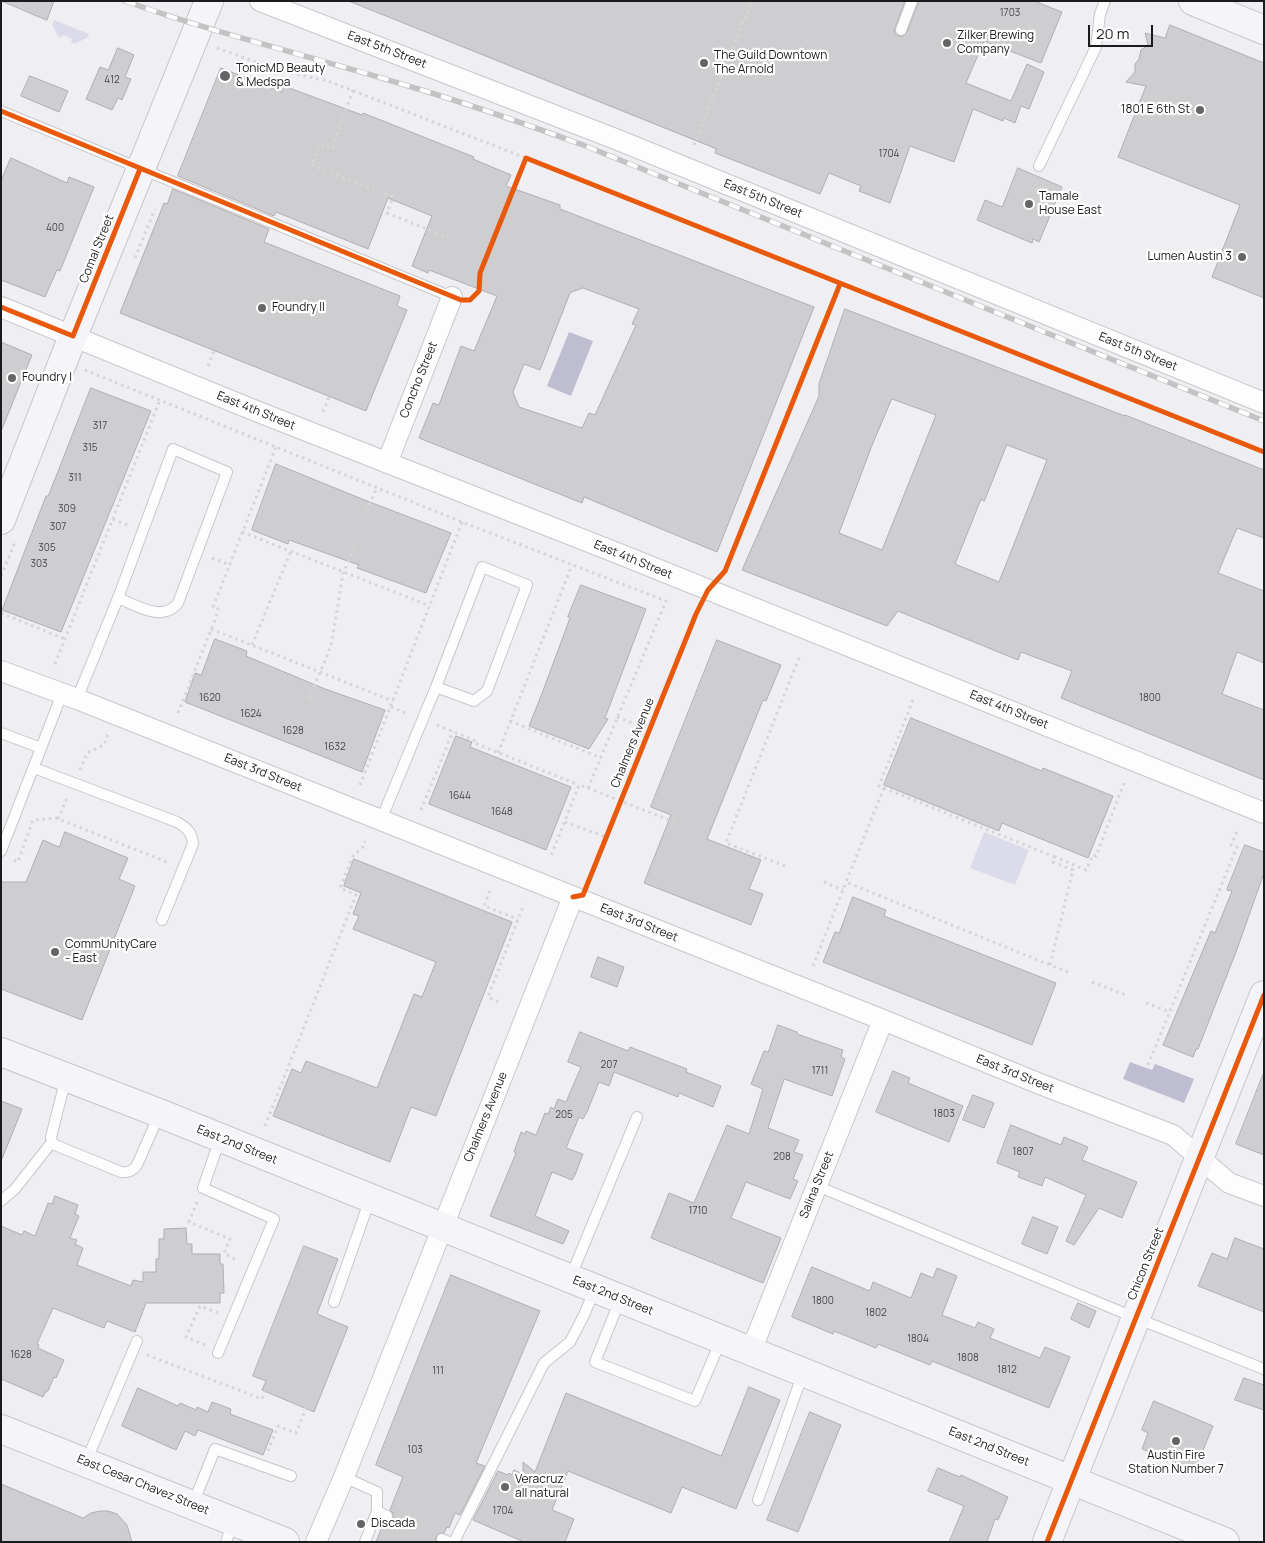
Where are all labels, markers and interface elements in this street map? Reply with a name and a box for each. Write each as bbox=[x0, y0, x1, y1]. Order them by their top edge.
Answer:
house number: 1703 bbox=[1000, 7, 1020, 19]
scale bar bbox=[1090, 15, 1155, 47]
text: 20 m bbox=[1096, 23, 1129, 44]
street label: East 5th Street bbox=[345, 28, 429, 72]
place label: Zilker Brewing Company bbox=[957, 29, 1034, 57]
marker: Zilker Brewing Company bbox=[941, 37, 953, 49]
place label: The Guild Downtown The Arnold bbox=[714, 49, 827, 77]
marker: The Guild Downtown The Arnold bbox=[698, 57, 710, 69]
place label: TonicMD Beauty & Medspa bbox=[236, 62, 325, 90]
marker: TonicMD Beauty & Medspa bbox=[218, 69, 232, 83]
house number: 412 bbox=[104, 74, 120, 86]
place label: 1801 E 6th St bbox=[1121, 103, 1190, 117]
marker: 1801 E 6th St bbox=[1194, 104, 1206, 116]
house number: 1704 bbox=[879, 148, 899, 160]
street label: East 5th Street bbox=[722, 177, 804, 221]
place label: Tamale House East bbox=[1039, 190, 1102, 218]
marker: Tamale House East bbox=[1023, 198, 1035, 210]
street label: Comal Street bbox=[77, 212, 117, 286]
house number: 400 bbox=[46, 222, 64, 234]
place label: Lumen Austin 3 bbox=[1147, 250, 1232, 264]
marker: Lumen Austin 3 bbox=[1236, 251, 1248, 263]
place label: Foundry II bbox=[272, 301, 325, 315]
marker: Foundry II bbox=[256, 302, 268, 314]
street label: East 5th Street bbox=[1097, 330, 1179, 374]
street label: Concho Street bbox=[397, 340, 441, 420]
place label: Foundry I bbox=[22, 371, 72, 385]
marker: Foundry I bbox=[6, 372, 18, 384]
street label: East 4th Street bbox=[215, 389, 297, 433]
house number: 317 bbox=[93, 420, 107, 432]
house number: 315 bbox=[82, 442, 98, 454]
house number: 311 bbox=[68, 472, 82, 484]
house number: 309 bbox=[58, 503, 76, 515]
house number: 307 bbox=[50, 521, 66, 533]
street label: East 4th Street bbox=[592, 538, 674, 582]
house number: 305 bbox=[38, 542, 56, 554]
house number: 303 bbox=[30, 558, 48, 570]
street label: East 4th Street bbox=[968, 688, 1050, 732]
house number: 1620 bbox=[199, 692, 221, 704]
house number: 1800 bbox=[1139, 692, 1161, 704]
street label: Chalmers Avenue bbox=[608, 696, 658, 790]
house number: 1624 bbox=[240, 708, 262, 720]
house number: 1628 bbox=[282, 725, 304, 737]
house number: 1632 bbox=[324, 741, 346, 753]
street label: East 3rd Street bbox=[222, 751, 304, 795]
house number: 1644 bbox=[449, 790, 471, 802]
house number: 1648 bbox=[491, 806, 513, 818]
street label: East 3rd Street bbox=[598, 901, 680, 945]
place label: CommUnityCare - East bbox=[65, 938, 157, 966]
marker: CommUnityCare - East bbox=[49, 946, 61, 958]
street label: East 3rd Street bbox=[974, 1052, 1056, 1096]
house number: 207 bbox=[601, 1059, 617, 1071]
house number: 1711 bbox=[812, 1065, 828, 1077]
street label: Chalmers Avenue bbox=[461, 1070, 511, 1164]
house number: 1803 bbox=[933, 1108, 955, 1120]
house number: 205 bbox=[555, 1109, 573, 1121]
street label: East 2nd Street bbox=[195, 1122, 279, 1168]
house number: 1807 bbox=[1013, 1146, 1033, 1158]
street label: Salina Street bbox=[797, 1149, 837, 1221]
house number: 208 bbox=[773, 1151, 791, 1163]
house number: 1710 bbox=[689, 1205, 707, 1217]
street label: Chicon Street bbox=[1125, 1226, 1167, 1302]
street label: East 2nd Street bbox=[571, 1273, 655, 1319]
house number: 1800 bbox=[812, 1295, 834, 1307]
house number: 1802 bbox=[865, 1307, 887, 1319]
house number: 1804 bbox=[907, 1333, 929, 1345]
house number: 1628 bbox=[10, 1349, 32, 1361]
house number: 1808 bbox=[957, 1352, 979, 1364]
house number: 1812 bbox=[997, 1364, 1017, 1376]
house number: 111 bbox=[432, 1365, 444, 1377]
street label: East 2nd Street bbox=[947, 1424, 1031, 1470]
marker: Austin Fire Station Number 7 bbox=[1170, 1435, 1182, 1447]
house number: 103 bbox=[407, 1444, 423, 1456]
place label: Austin Fire Station Number 7 bbox=[1128, 1449, 1224, 1477]
street label: East Cesar Chavez Street bbox=[75, 1452, 211, 1518]
place label: Veracruz all natural bbox=[515, 1473, 569, 1501]
marker: Veracruz all natural bbox=[499, 1481, 511, 1493]
house number: 1704 bbox=[493, 1505, 513, 1517]
place label: Discada bbox=[371, 1517, 415, 1531]
marker: Discada bbox=[355, 1518, 367, 1530]

